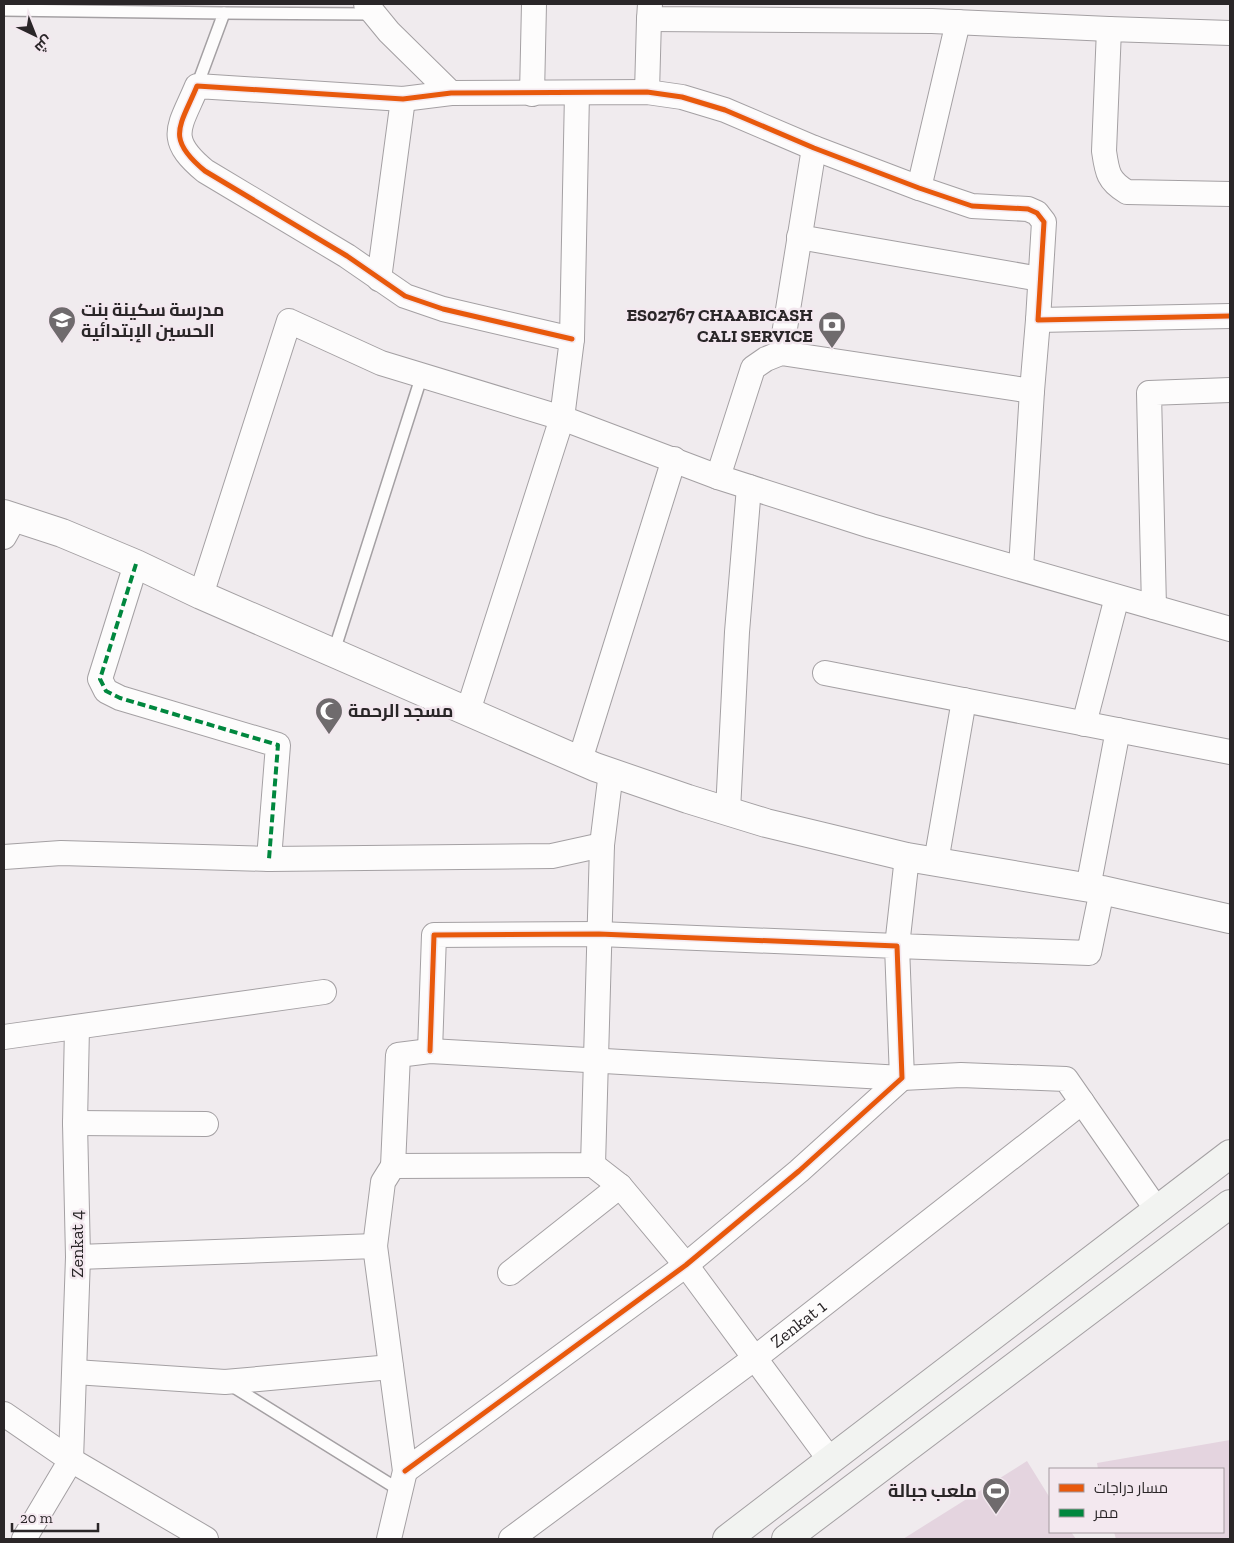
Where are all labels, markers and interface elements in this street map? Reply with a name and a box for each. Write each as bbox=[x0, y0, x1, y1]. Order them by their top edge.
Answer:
north arrow bbox=[10, 10, 60, 60]
text: ش bbox=[31, 32, 56, 57]
place label: مدرسة سكينة بنت الحسين الإبتدائية bbox=[81, 299, 224, 343]
place label: ES02767 CHAABICASH CALI SERVICE bbox=[626, 304, 813, 347]
school or university icon: مدرسة سكينة بنت الحسين الإبتدائية bbox=[47, 305, 77, 344]
bank icon: ES02767 CHAABICASH CALI SERVICE bbox=[817, 310, 847, 349]
mosque icon: مسجد الرحمة bbox=[314, 696, 344, 735]
place label: مسجد الرحمة bbox=[348, 700, 453, 722]
street label: Zenkat 4 bbox=[66, 1210, 88, 1278]
street label: Zenkat 1 bbox=[766, 1295, 831, 1353]
legend bbox=[1049, 1468, 1224, 1533]
sports icon: ملعب جبالة bbox=[981, 1476, 1011, 1515]
text: مسار دراجات bbox=[1094, 1479, 1168, 1497]
place label: ملعب جبالة bbox=[888, 1480, 977, 1502]
scale bar bbox=[12, 1500, 99, 1532]
text: ممر bbox=[1093, 1504, 1118, 1522]
text: 20 m bbox=[20, 1509, 53, 1527]

